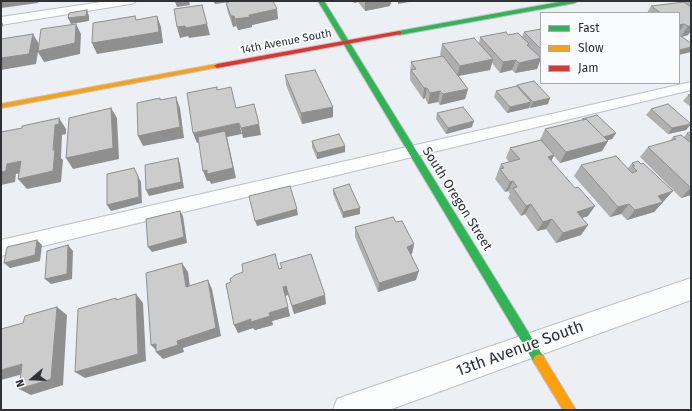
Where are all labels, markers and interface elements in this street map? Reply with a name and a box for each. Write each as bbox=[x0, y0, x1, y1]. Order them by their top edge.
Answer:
legend bbox=[540, 12, 680, 84]
text: Fast bbox=[578, 21, 600, 35]
street label: 14th Avenue South bbox=[239, 27, 333, 57]
text: Slow bbox=[578, 41, 604, 55]
text: Jam bbox=[578, 61, 598, 75]
street label: South Oregon Street bbox=[419, 144, 495, 254]
street label: 13th Avenue South bbox=[454, 317, 586, 381]
north arrow bbox=[12, 359, 52, 399]
text: N bbox=[13, 378, 28, 389]

